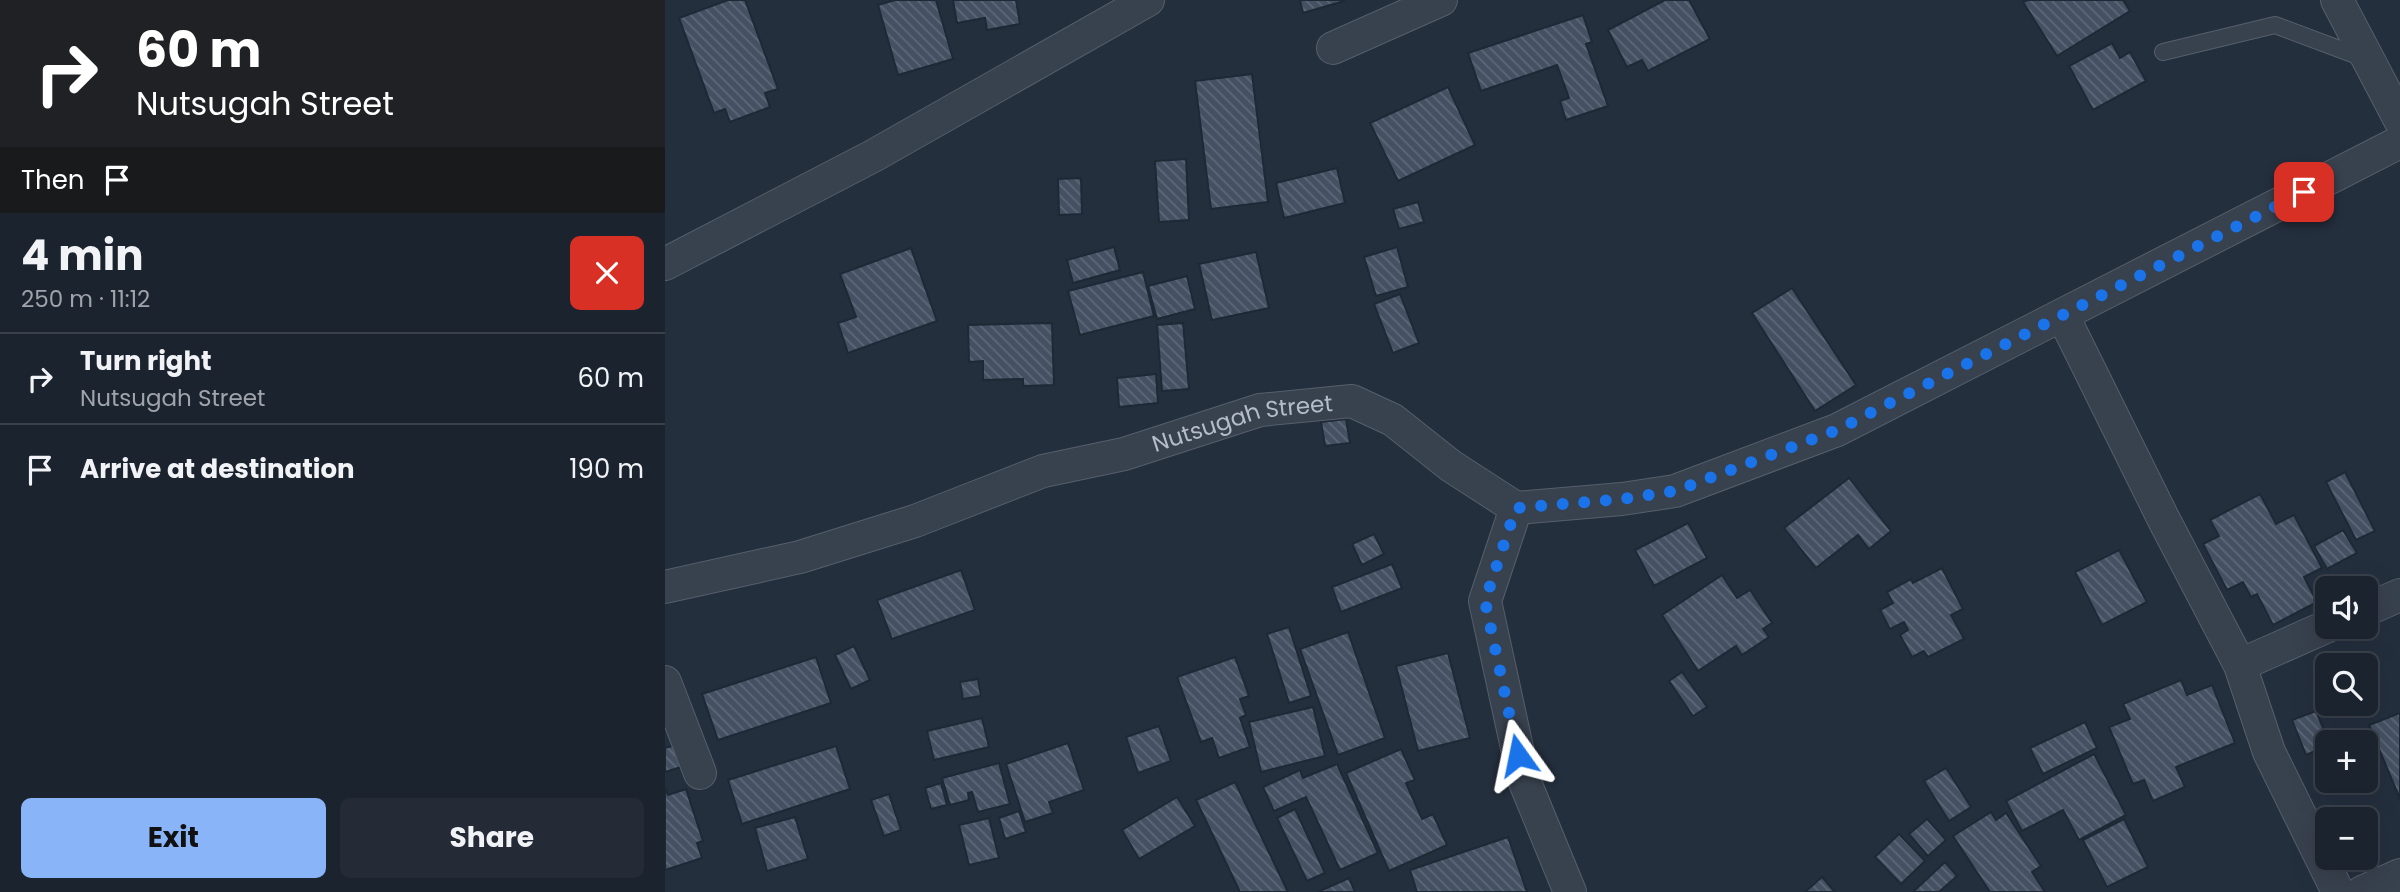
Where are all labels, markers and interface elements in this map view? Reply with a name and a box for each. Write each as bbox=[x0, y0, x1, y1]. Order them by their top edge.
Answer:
text: 60 m bbox=[136, 16, 261, 84]
icon: right bbox=[21, 28, 112, 119]
text: Nutsugah Street bbox=[136, 81, 394, 126]
icon: arrive bbox=[98, 161, 136, 199]
text: Then bbox=[21, 162, 84, 198]
pin bbox=[2274, 162, 2334, 222]
icon: arrive bbox=[2285, 173, 2323, 211]
text: 4 min bbox=[21, 226, 144, 285]
button: close bbox=[570, 236, 644, 310]
text: 250 m · 11:12 bbox=[21, 283, 150, 315]
text: Turn right bbox=[80, 343, 212, 379]
icon: right bbox=[21, 360, 59, 398]
text: 60 m bbox=[577, 360, 644, 396]
text: Nutsugah Street bbox=[80, 382, 265, 414]
street label: Nutsugah Street bbox=[1148, 387, 1334, 460]
icon: arrive bbox=[21, 451, 59, 489]
text: Arrive at destination bbox=[80, 451, 355, 487]
text: 190 m bbox=[569, 451, 644, 487]
map controls bbox=[2315, 576, 2378, 870]
button: sound bbox=[2315, 576, 2378, 639]
button: search bbox=[2315, 653, 2378, 716]
position arrow bbox=[1481, 718, 1555, 792]
button: + bbox=[2315, 730, 2378, 793]
button: Exit bbox=[21, 798, 326, 878]
button: Share bbox=[340, 798, 644, 878]
button: − bbox=[2315, 807, 2378, 870]

